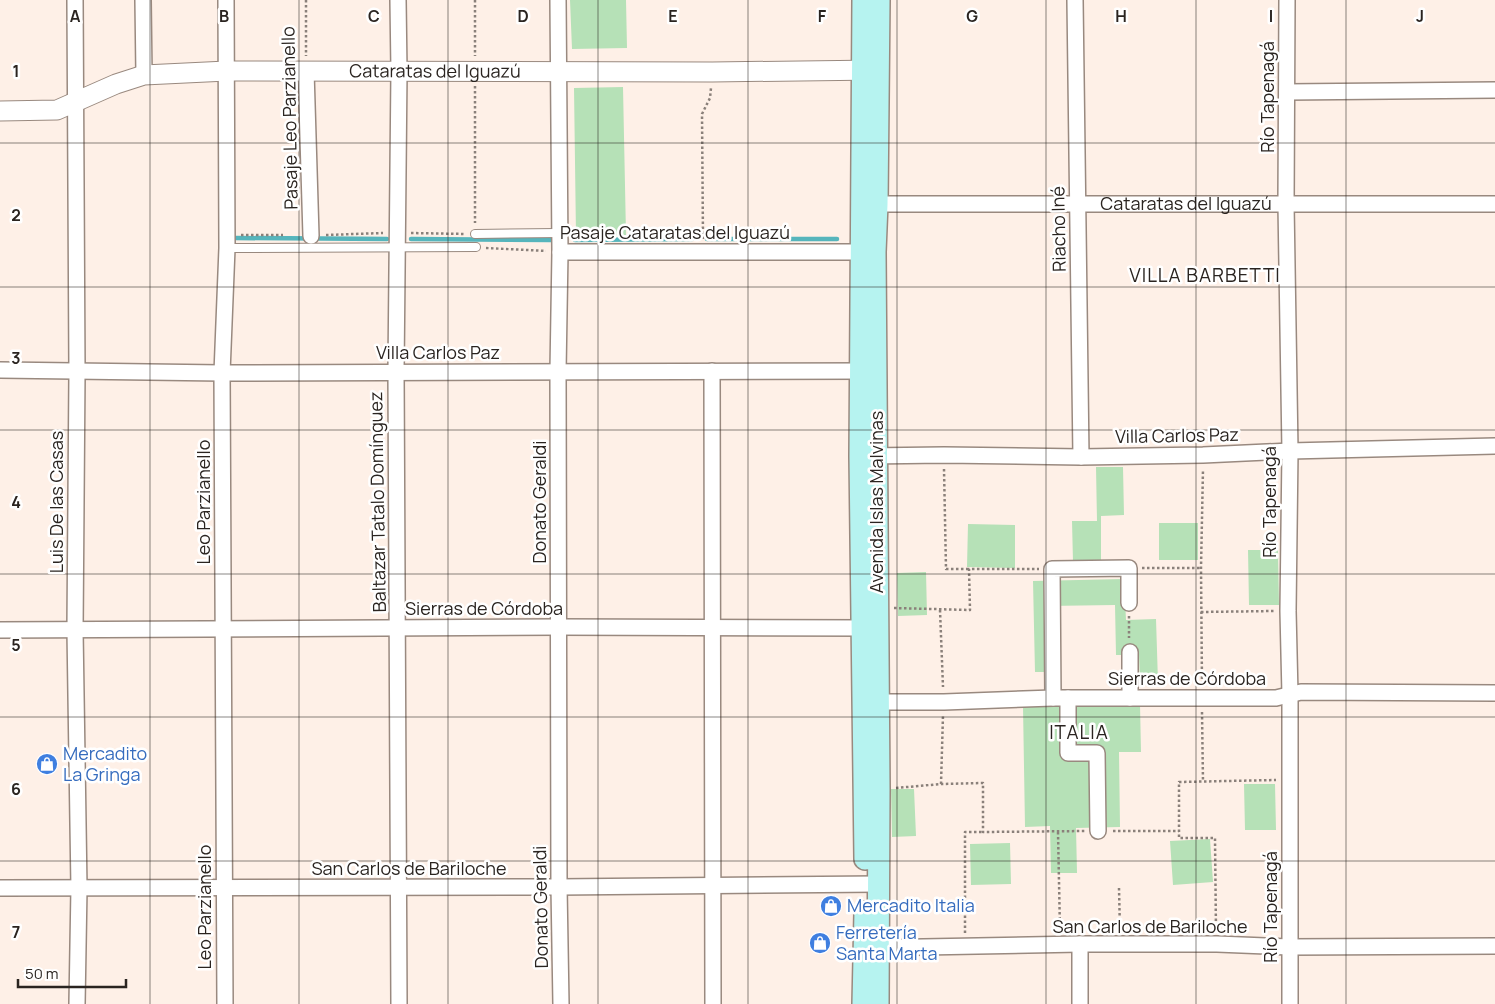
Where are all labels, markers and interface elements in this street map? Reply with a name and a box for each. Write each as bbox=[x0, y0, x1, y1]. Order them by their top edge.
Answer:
text: A bbox=[70, 5, 81, 27]
text: B bbox=[219, 5, 229, 27]
text: C bbox=[368, 5, 380, 27]
text: D bbox=[517, 5, 529, 27]
text: E bbox=[668, 5, 678, 27]
text: F bbox=[818, 5, 827, 27]
text: G bbox=[966, 5, 978, 27]
text: H bbox=[1115, 5, 1127, 27]
text: I bbox=[1269, 5, 1273, 27]
text: J bbox=[1416, 5, 1424, 27]
street label: Pasaje Leo Parzianello bbox=[275, 26, 303, 210]
street label: Río Tapenagá bbox=[1255, 41, 1279, 153]
street label: Cataratas del Iguazú bbox=[349, 58, 521, 83]
text: 1 bbox=[12, 60, 20, 82]
street label: Riacho Iné bbox=[1045, 186, 1071, 272]
street label: Cataratas del Iguazú bbox=[1100, 191, 1272, 215]
text: 2 bbox=[11, 204, 21, 226]
street label: Pasaje Cataratas del Iguazú bbox=[560, 220, 790, 244]
district label: VILLA BARBETTI bbox=[1129, 262, 1281, 288]
street label: Villa Carlos Paz bbox=[376, 340, 500, 364]
text: 3 bbox=[11, 347, 21, 369]
street label: Baltazar Tatalo Domínguez bbox=[363, 391, 391, 613]
street label: Avenida Islas Malvinas bbox=[864, 411, 888, 593]
street label: Villa Carlos Paz bbox=[1115, 422, 1239, 448]
street label: Luis De las Casas bbox=[44, 431, 68, 573]
street label: Leo Parzianello bbox=[191, 440, 215, 564]
street label: Donato Geraldi bbox=[527, 441, 551, 563]
street label: Río Tapenagá bbox=[1257, 446, 1281, 558]
text: 4 bbox=[11, 491, 21, 513]
street label: Sierras de Córdoba bbox=[405, 596, 563, 620]
text: 5 bbox=[11, 634, 21, 656]
street label: Sierras de Córdoba bbox=[1108, 666, 1266, 690]
district label: ITALIA bbox=[1049, 719, 1109, 745]
place label: Mercadito La Gringa bbox=[63, 741, 147, 786]
shop icon: Mercadito La Gringa bbox=[35, 752, 59, 776]
text: 6 bbox=[11, 778, 21, 800]
street label: Leo Parzianello bbox=[192, 845, 216, 969]
street label: Donato Geraldi bbox=[527, 845, 553, 969]
street label: Río Tapenagá bbox=[1258, 851, 1282, 963]
street label: San Carlos de Bariloche bbox=[311, 856, 507, 880]
place label: Mercadito Italia bbox=[847, 893, 975, 917]
shop icon: Mercadito Italia bbox=[819, 894, 843, 918]
street label: San Carlos de Bariloche bbox=[1052, 914, 1248, 938]
place label: Ferretería Santa Marta bbox=[836, 920, 937, 965]
text: 7 bbox=[12, 921, 20, 943]
shop icon: Ferretería Santa Marta bbox=[808, 931, 832, 955]
scale bar bbox=[18, 956, 125, 988]
text: 50 m bbox=[25, 963, 59, 984]

